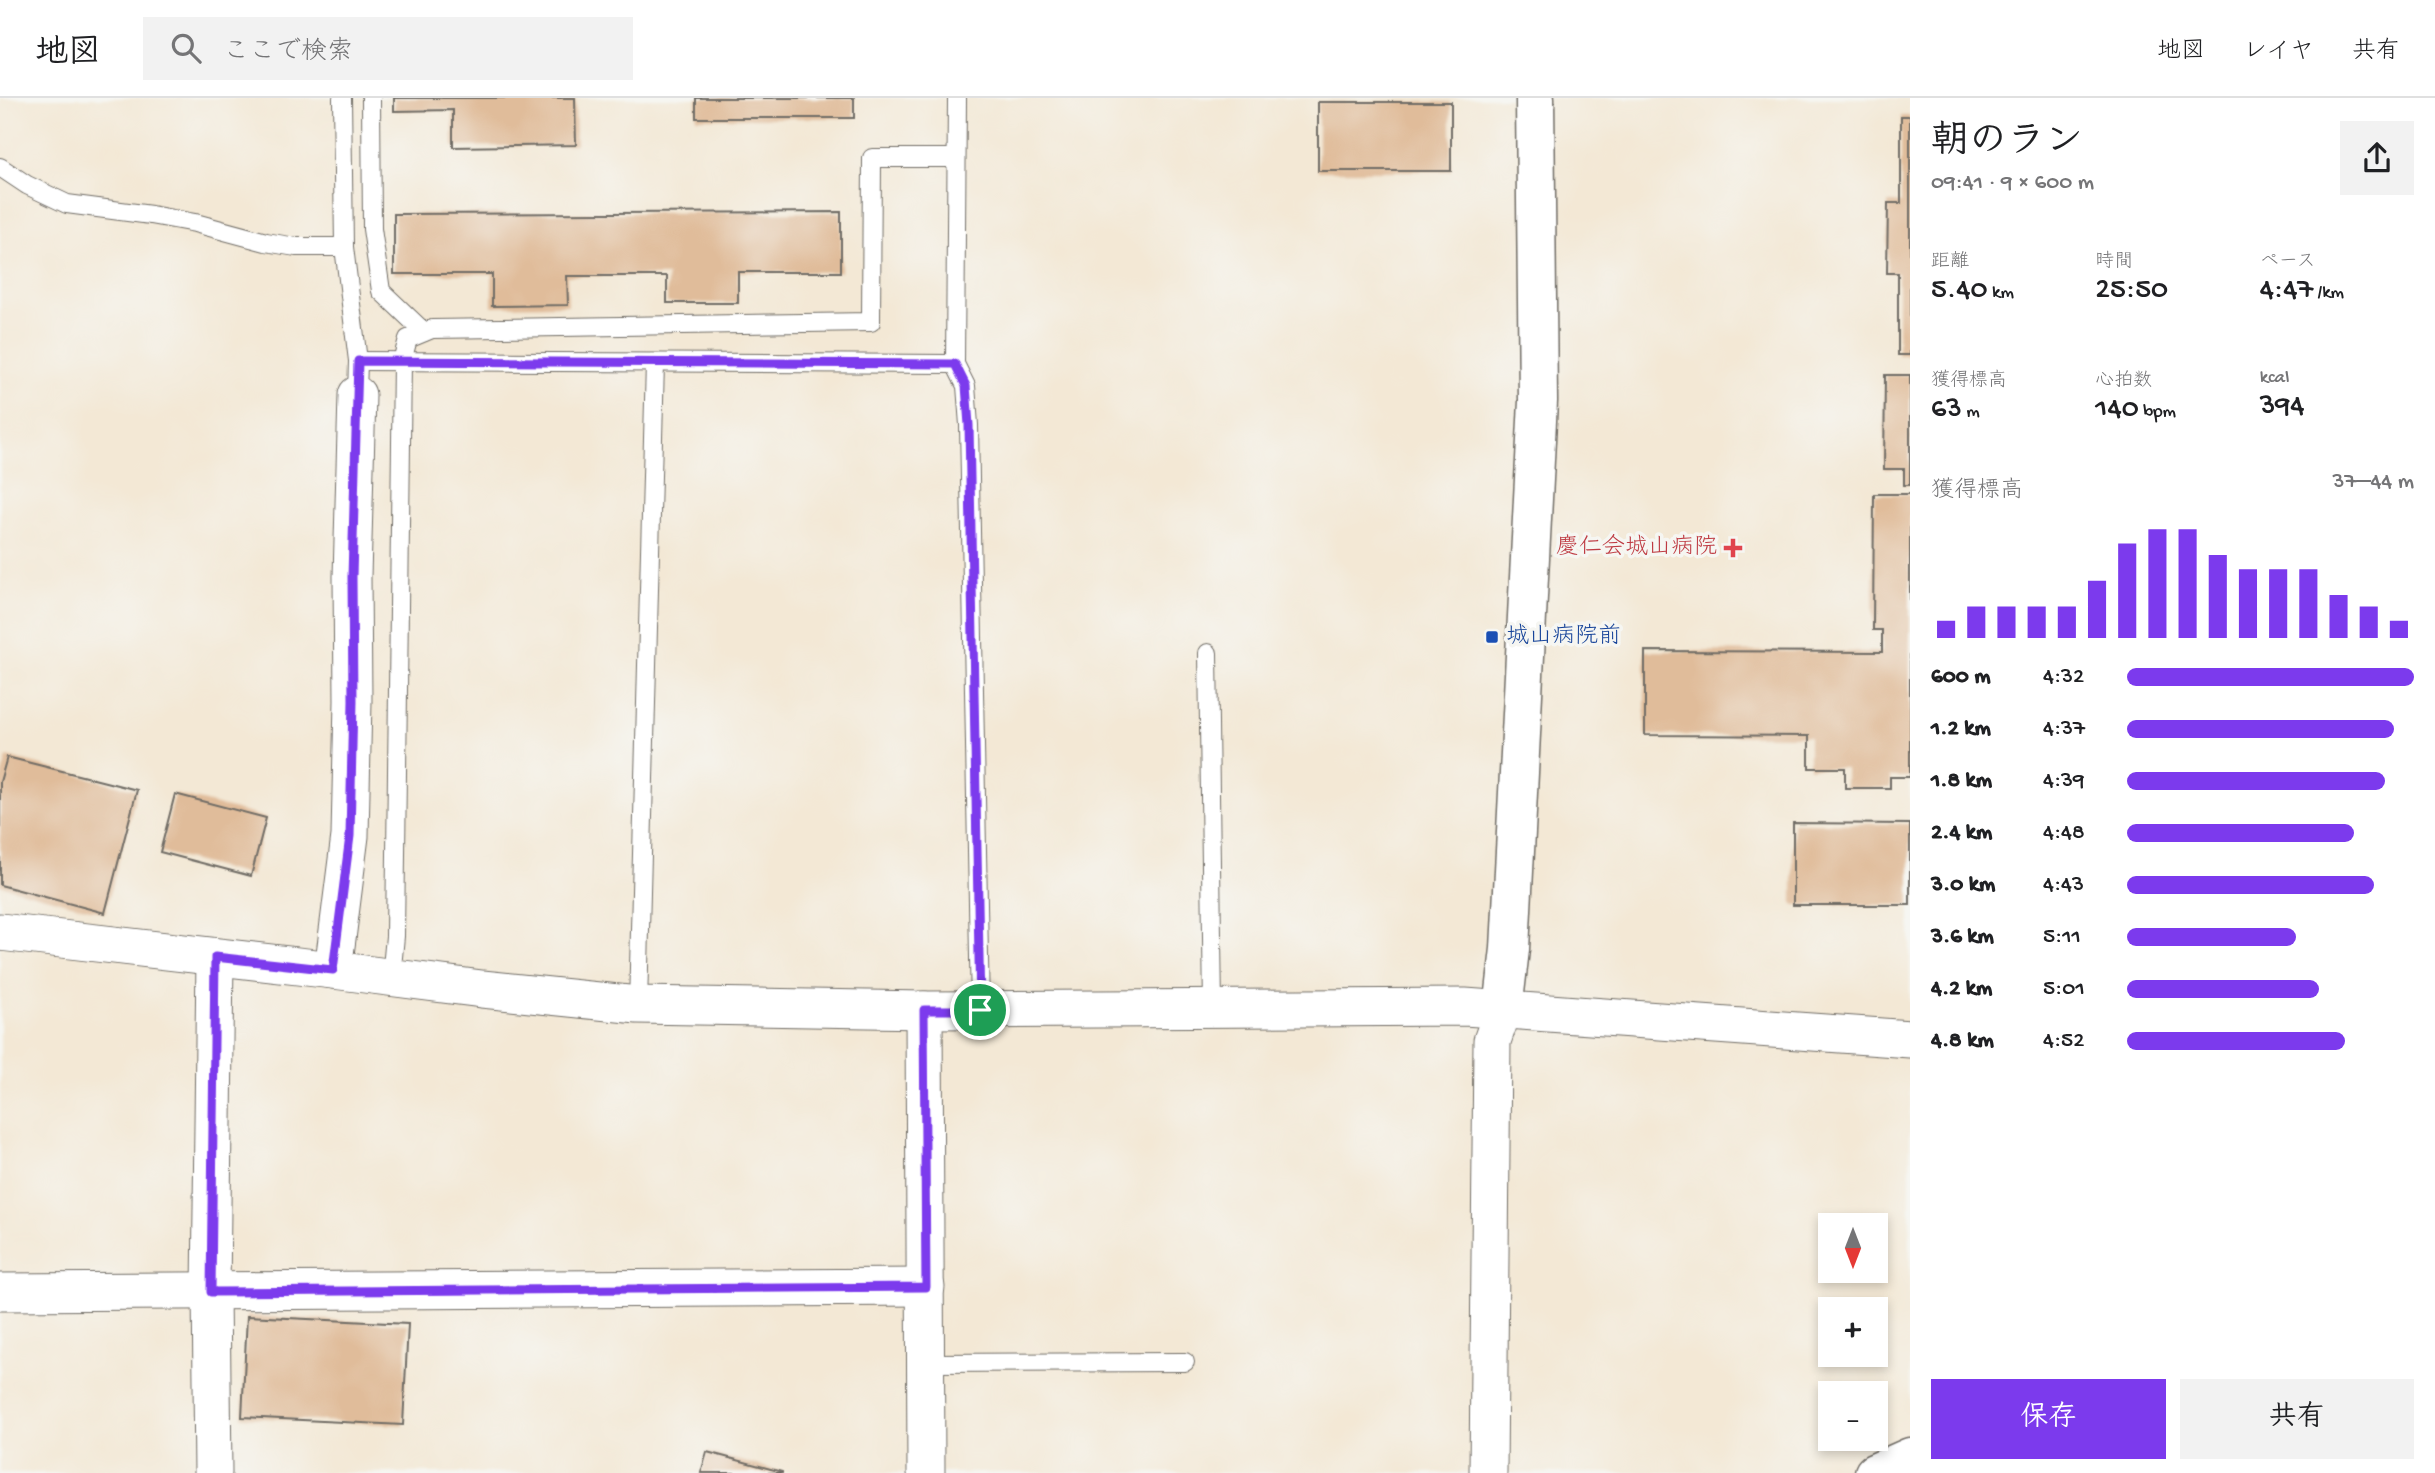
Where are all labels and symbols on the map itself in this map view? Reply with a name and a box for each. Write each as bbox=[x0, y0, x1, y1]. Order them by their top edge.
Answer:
place label: 慶仁会城山病院 bbox=[1556, 533, 1717, 562]
marker: 慶仁会城山病院 bbox=[1723, 538, 1743, 558]
place label: 城山病院前 bbox=[1506, 623, 1621, 651]
marker: 城山病院前 bbox=[1484, 629, 1500, 645]
pin bbox=[950, 980, 1010, 1040]
north arrow bbox=[1818, 1213, 1888, 1283]

